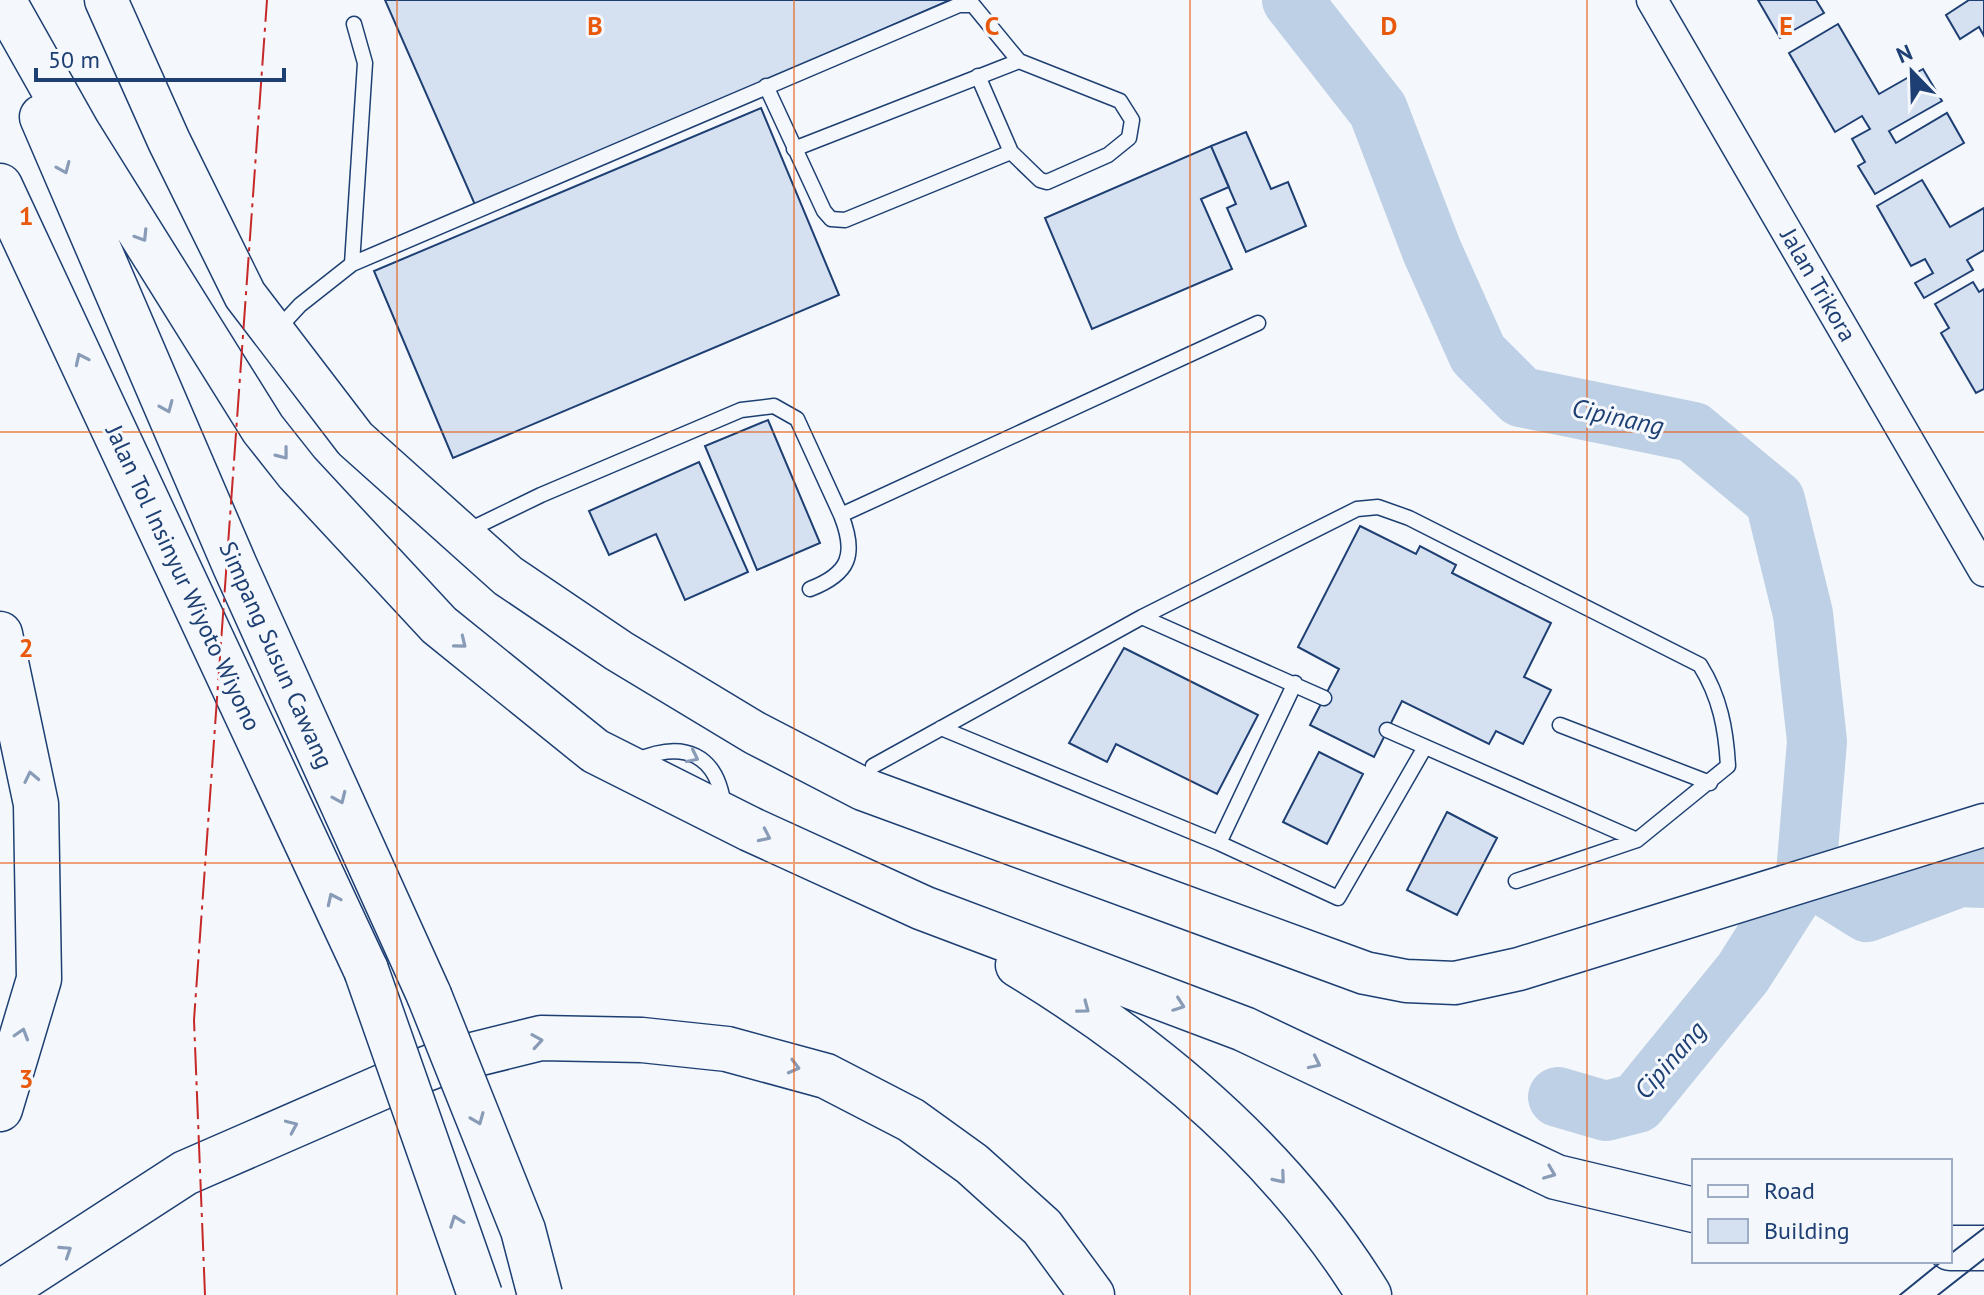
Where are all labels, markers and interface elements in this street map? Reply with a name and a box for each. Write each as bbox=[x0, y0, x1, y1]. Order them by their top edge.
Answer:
text: B bbox=[587, 9, 603, 42]
text: C bbox=[985, 9, 999, 42]
text: D bbox=[1381, 9, 1397, 42]
text: E bbox=[1779, 9, 1793, 42]
scale bar bbox=[36, 32, 284, 82]
north arrow bbox=[1872, 32, 1952, 112]
text: N bbox=[1892, 38, 1916, 69]
text: 50 m bbox=[48, 44, 100, 75]
one-way arrow bbox=[55, 160, 71, 174]
text: 1 bbox=[19, 199, 33, 232]
street label: Jalan Trikora bbox=[1773, 222, 1863, 347]
one-way arrow bbox=[133, 227, 148, 242]
one-way arrow bbox=[75, 353, 91, 368]
water label: Cipinang bbox=[1569, 391, 1667, 442]
one-way arrow bbox=[158, 399, 174, 413]
street label: Jalan Tol Insinyur Wiyoto Wiyono bbox=[98, 419, 268, 736]
one-way arrow bbox=[274, 445, 288, 460]
street label: Simpang Susun Cawang bbox=[212, 537, 340, 773]
text: 2 bbox=[19, 631, 33, 664]
one-way arrow bbox=[452, 633, 466, 648]
one-way arrow bbox=[685, 747, 699, 763]
one-way arrow bbox=[23, 771, 40, 785]
one-way arrow bbox=[330, 790, 346, 805]
one-way arrow bbox=[757, 826, 772, 842]
one-way arrow bbox=[327, 893, 343, 908]
one-way arrow bbox=[1171, 995, 1185, 1012]
one-way arrow bbox=[1075, 999, 1090, 1013]
water label: Cipinang bbox=[1627, 1014, 1713, 1106]
one-way arrow bbox=[13, 1028, 29, 1042]
one-way arrow bbox=[530, 1033, 544, 1050]
one-way arrow bbox=[1306, 1053, 1321, 1069]
one-way arrow bbox=[786, 1058, 800, 1075]
text: 3 bbox=[19, 1062, 33, 1095]
one-way arrow bbox=[469, 1111, 485, 1125]
one-way arrow bbox=[284, 1119, 299, 1135]
legend bbox=[1692, 1159, 1952, 1263]
one-way arrow bbox=[1542, 1163, 1556, 1180]
one-way arrow bbox=[1270, 1169, 1285, 1184]
text: Road bbox=[1764, 1175, 1815, 1206]
one-way arrow bbox=[450, 1215, 466, 1229]
text: Building bbox=[1764, 1215, 1850, 1246]
one-way arrow bbox=[57, 1245, 71, 1260]

